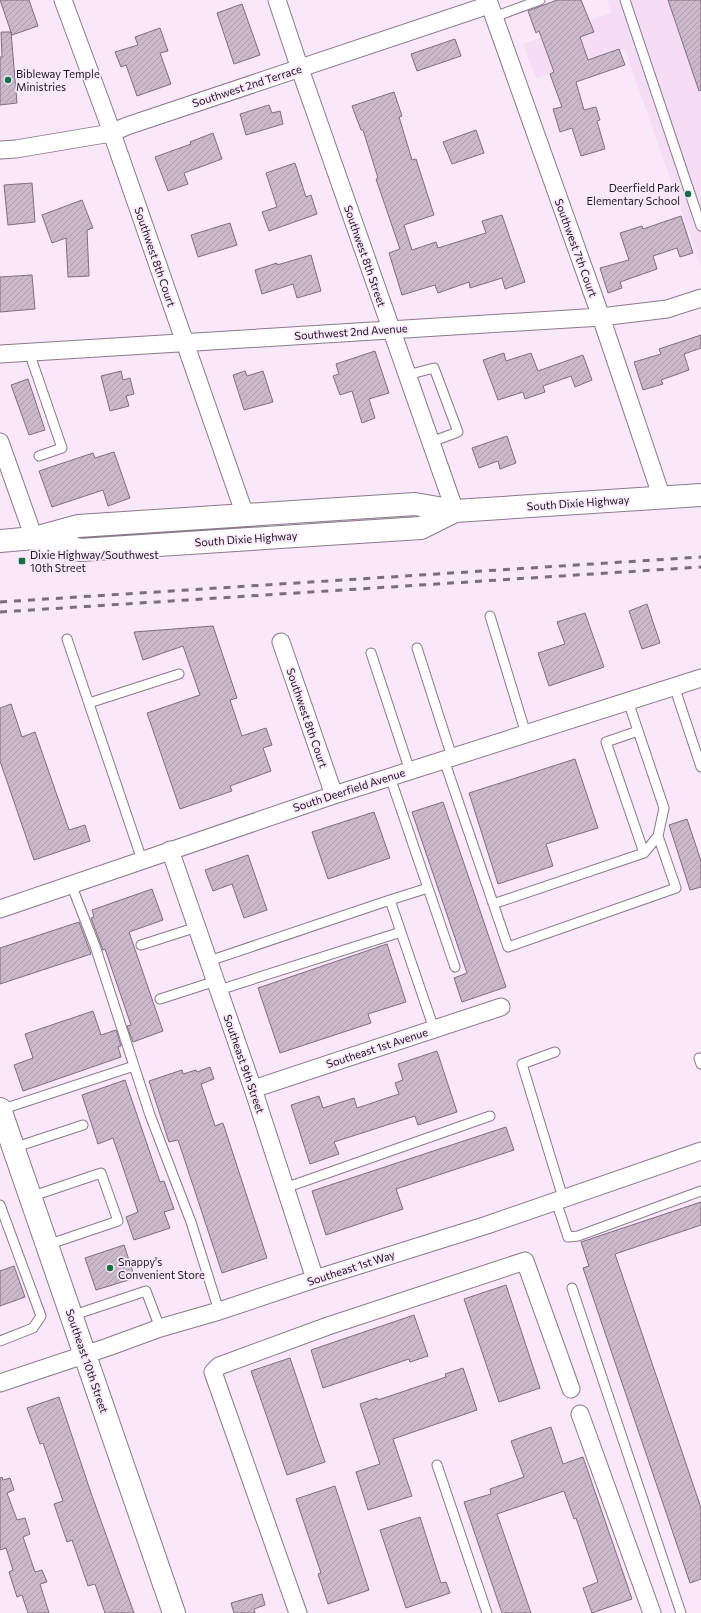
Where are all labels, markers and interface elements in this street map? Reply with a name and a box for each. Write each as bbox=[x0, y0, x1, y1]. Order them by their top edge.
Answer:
street label: Southwest 2nd Terrace bbox=[190, 62, 303, 109]
place label: Bibleway Temple Ministries bbox=[16, 67, 100, 93]
marker: Bibleway Temple Ministries bbox=[3, 75, 13, 85]
place label: Deerfield Park Elementary School bbox=[587, 181, 680, 207]
marker: Deerfield Park Elementary School bbox=[683, 189, 693, 199]
street label: Southwest 7th Court bbox=[553, 197, 600, 299]
street label: Southwest 8th Street bbox=[342, 203, 389, 309]
street label: Southwest 8th Court bbox=[132, 205, 179, 309]
street label: Southwest 2nd Avenue bbox=[294, 321, 408, 342]
street label: South Dixie Highway bbox=[526, 492, 630, 513]
street label: South Dixie Highway bbox=[194, 528, 298, 549]
place label: Dixie Highway/Southwest 10th Street bbox=[30, 548, 159, 574]
marker: Dixie Highway/Southwest 10th Street bbox=[17, 556, 27, 566]
street label: Southwest 8th Court bbox=[284, 666, 331, 770]
street label: South Deerfield Avenue bbox=[291, 765, 407, 814]
street label: Southeast 9th Street bbox=[221, 1013, 268, 1115]
street label: Southeast 1st Avenue bbox=[324, 1025, 429, 1070]
street label: Southeast 1st Way bbox=[305, 1247, 397, 1288]
place label: Snappy's Convenient Store bbox=[118, 1255, 205, 1281]
marker: Snappy's Convenient Store bbox=[105, 1263, 115, 1273]
street label: Southeast 10th Street bbox=[64, 1307, 112, 1415]

